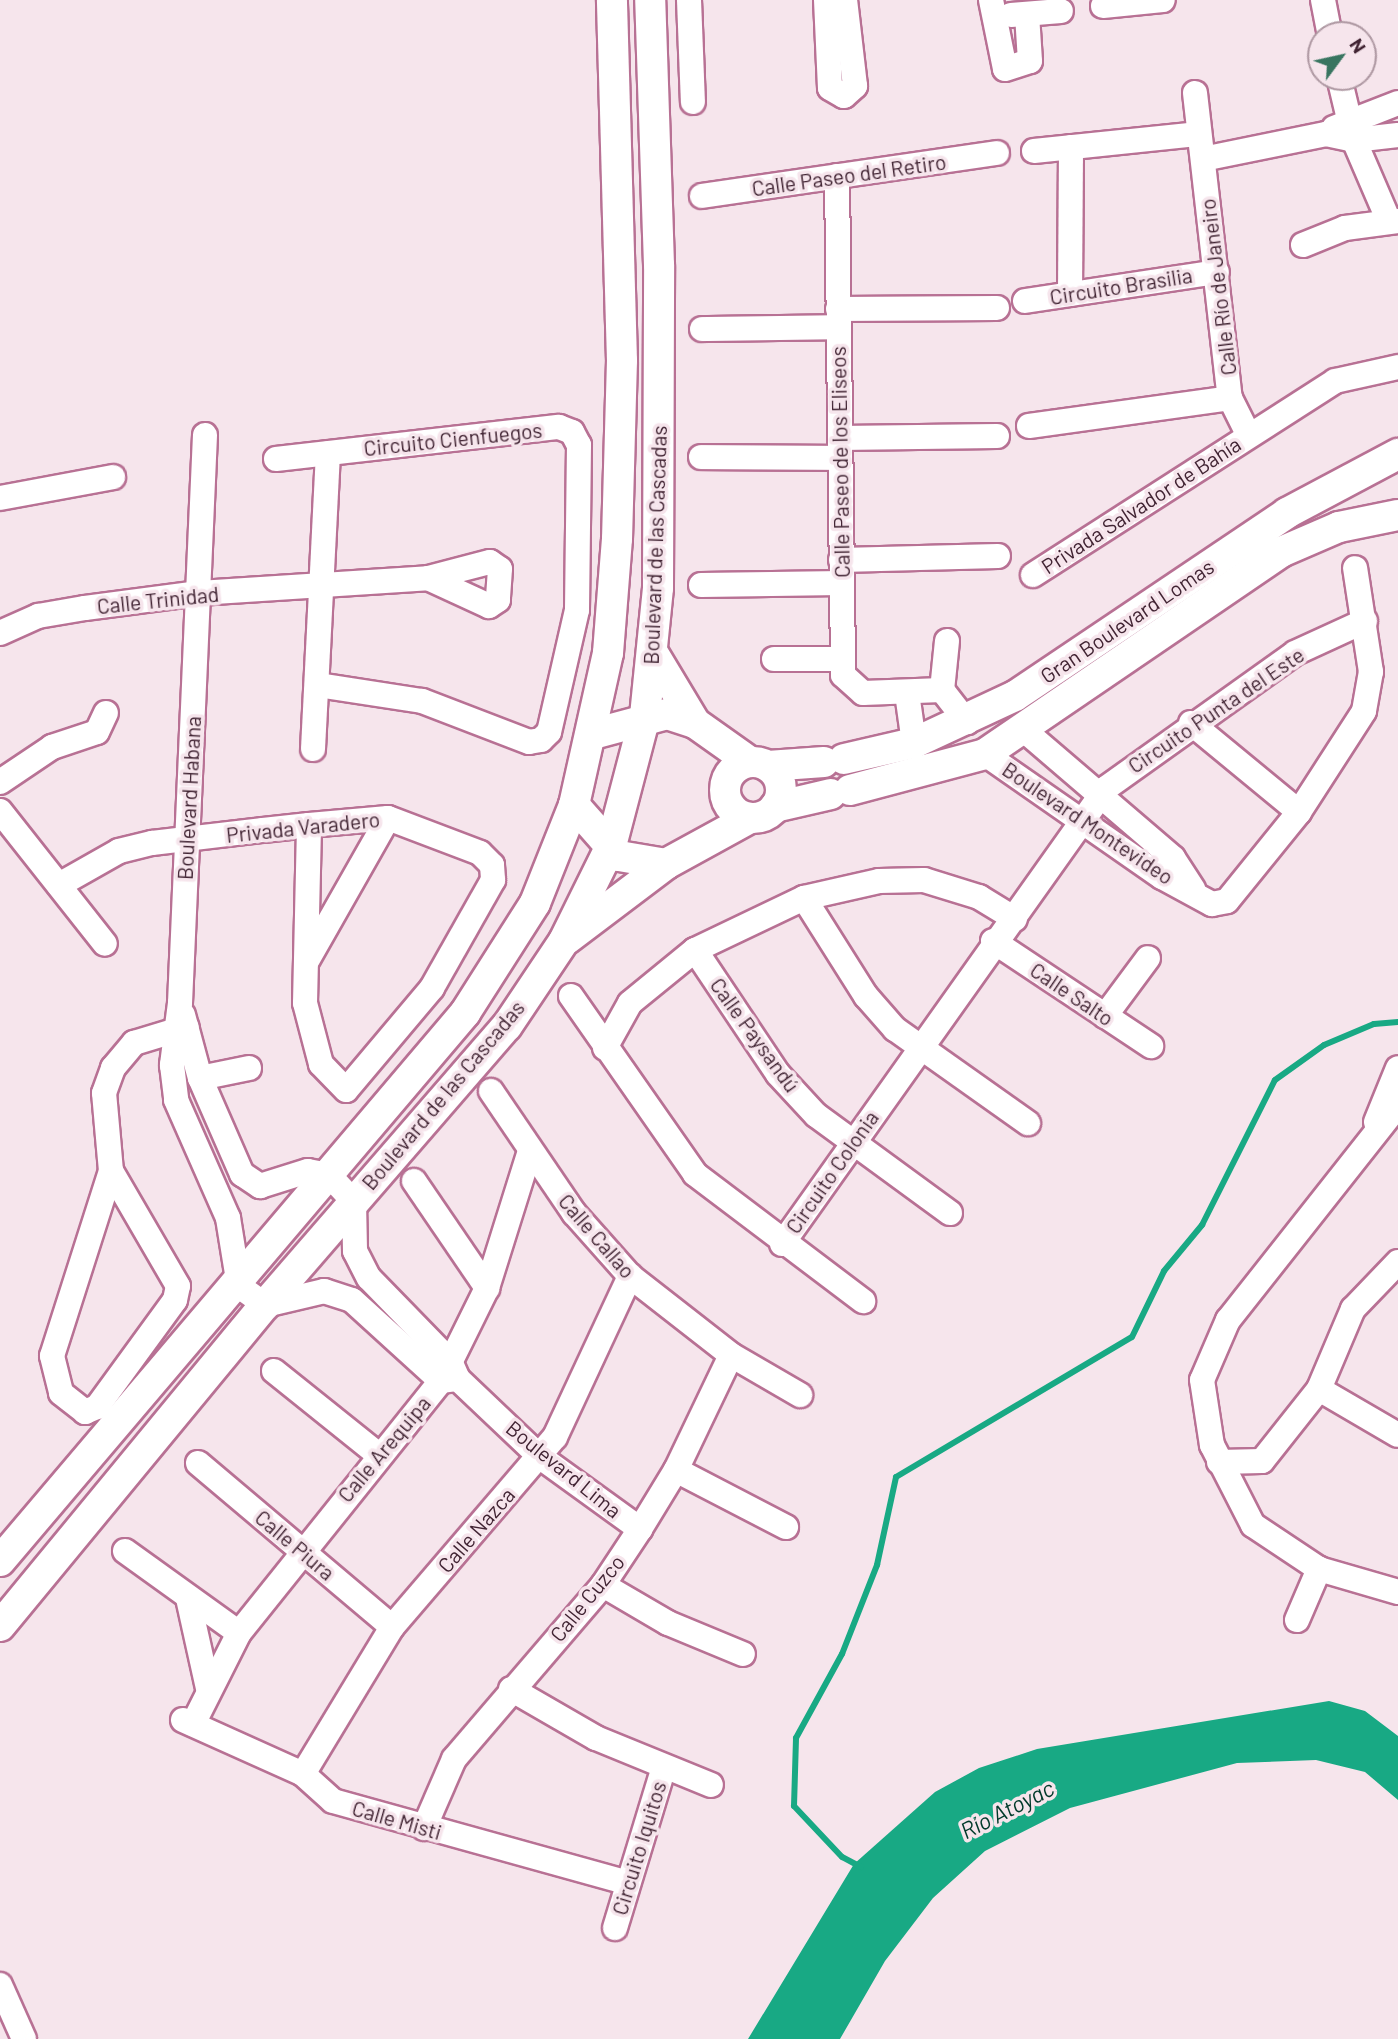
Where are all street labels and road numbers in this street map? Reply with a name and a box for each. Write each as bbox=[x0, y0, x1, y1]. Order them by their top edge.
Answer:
street label: Calle Paseo del Retiro bbox=[750, 149, 948, 201]
street label: Calle Río de Janeiro bbox=[1195, 197, 1241, 377]
street label: Circuito Brasilia bbox=[1048, 262, 1194, 310]
street label: Calle Paseo de los Eliseos bbox=[825, 346, 855, 578]
street label: Circuito Cienfuegos bbox=[362, 417, 544, 461]
street label: Boulevard de las Cascadas bbox=[638, 425, 672, 665]
street label: Privada Salvador de Bahía bbox=[1037, 431, 1245, 579]
street label: Gran Boulevard Lomas bbox=[1036, 554, 1218, 688]
street label: Calle Trinidad bbox=[96, 581, 220, 619]
street label: Circuito Punta del Este bbox=[1123, 642, 1309, 778]
street label: Boulevard Habana bbox=[172, 715, 206, 881]
street label: Boulevard Montevideo bbox=[998, 756, 1178, 890]
street label: Privada Varadero bbox=[225, 806, 381, 848]
street label: Calle Salto bbox=[1026, 957, 1118, 1031]
street label: Calle Paysandú bbox=[705, 973, 805, 1097]
street label: Boulevard de las Cascadas bbox=[356, 995, 530, 1195]
street label: Circuito Colonia bbox=[780, 1106, 884, 1238]
street label: Calle Callao bbox=[554, 1189, 640, 1283]
street label: Calle Arequipa bbox=[332, 1391, 436, 1507]
street label: Boulevard Lima bbox=[501, 1415, 627, 1523]
street label: Calle Nazca bbox=[432, 1482, 520, 1578]
street label: Calle Piura bbox=[250, 1505, 340, 1585]
street label: Calle Cuzco bbox=[544, 1550, 630, 1646]
street label: Circuito Iquitos bbox=[607, 1778, 671, 1918]
street label: Calle Misti bbox=[349, 1795, 445, 1845]

